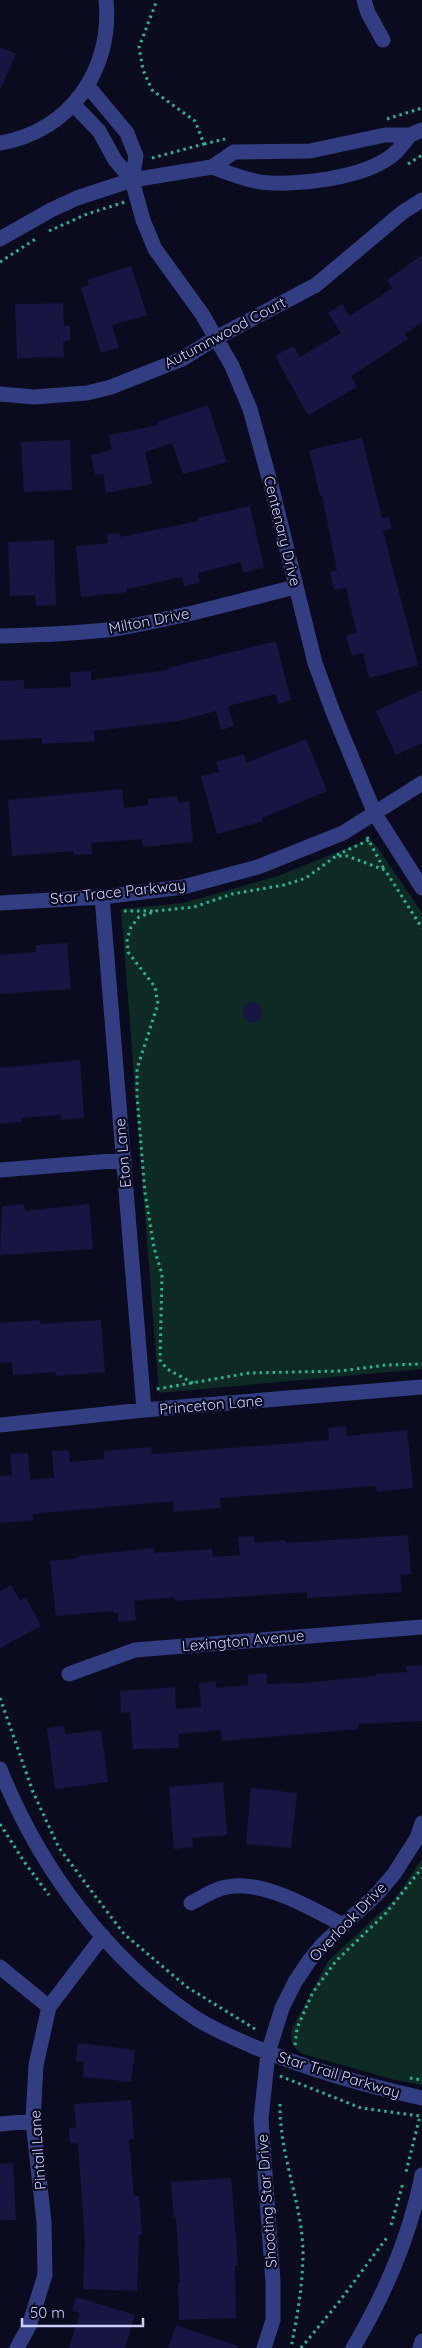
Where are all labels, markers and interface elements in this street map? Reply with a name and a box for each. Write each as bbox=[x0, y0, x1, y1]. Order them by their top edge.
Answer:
street label: Autumnwood Court bbox=[161, 293, 289, 373]
street label: Centenary Drive bbox=[260, 474, 305, 588]
street label: Milton Drive bbox=[107, 603, 191, 638]
street label: Star Trace Parkway bbox=[49, 875, 187, 908]
street label: Eton Lane bbox=[110, 1118, 135, 1189]
street label: Princeton Lane bbox=[158, 1391, 264, 1418]
street label: Lexington Avenue bbox=[181, 1626, 305, 1655]
street label: Overlook Drive bbox=[305, 1878, 390, 1965]
street label: Star Trail Parkway bbox=[276, 2047, 403, 2102]
street label: Pintail Lane bbox=[25, 2109, 50, 2191]
street label: Shooting Star Drive bbox=[252, 2133, 281, 2269]
scale bar bbox=[22, 2296, 144, 2328]
text: 50 m bbox=[30, 2303, 65, 2322]

